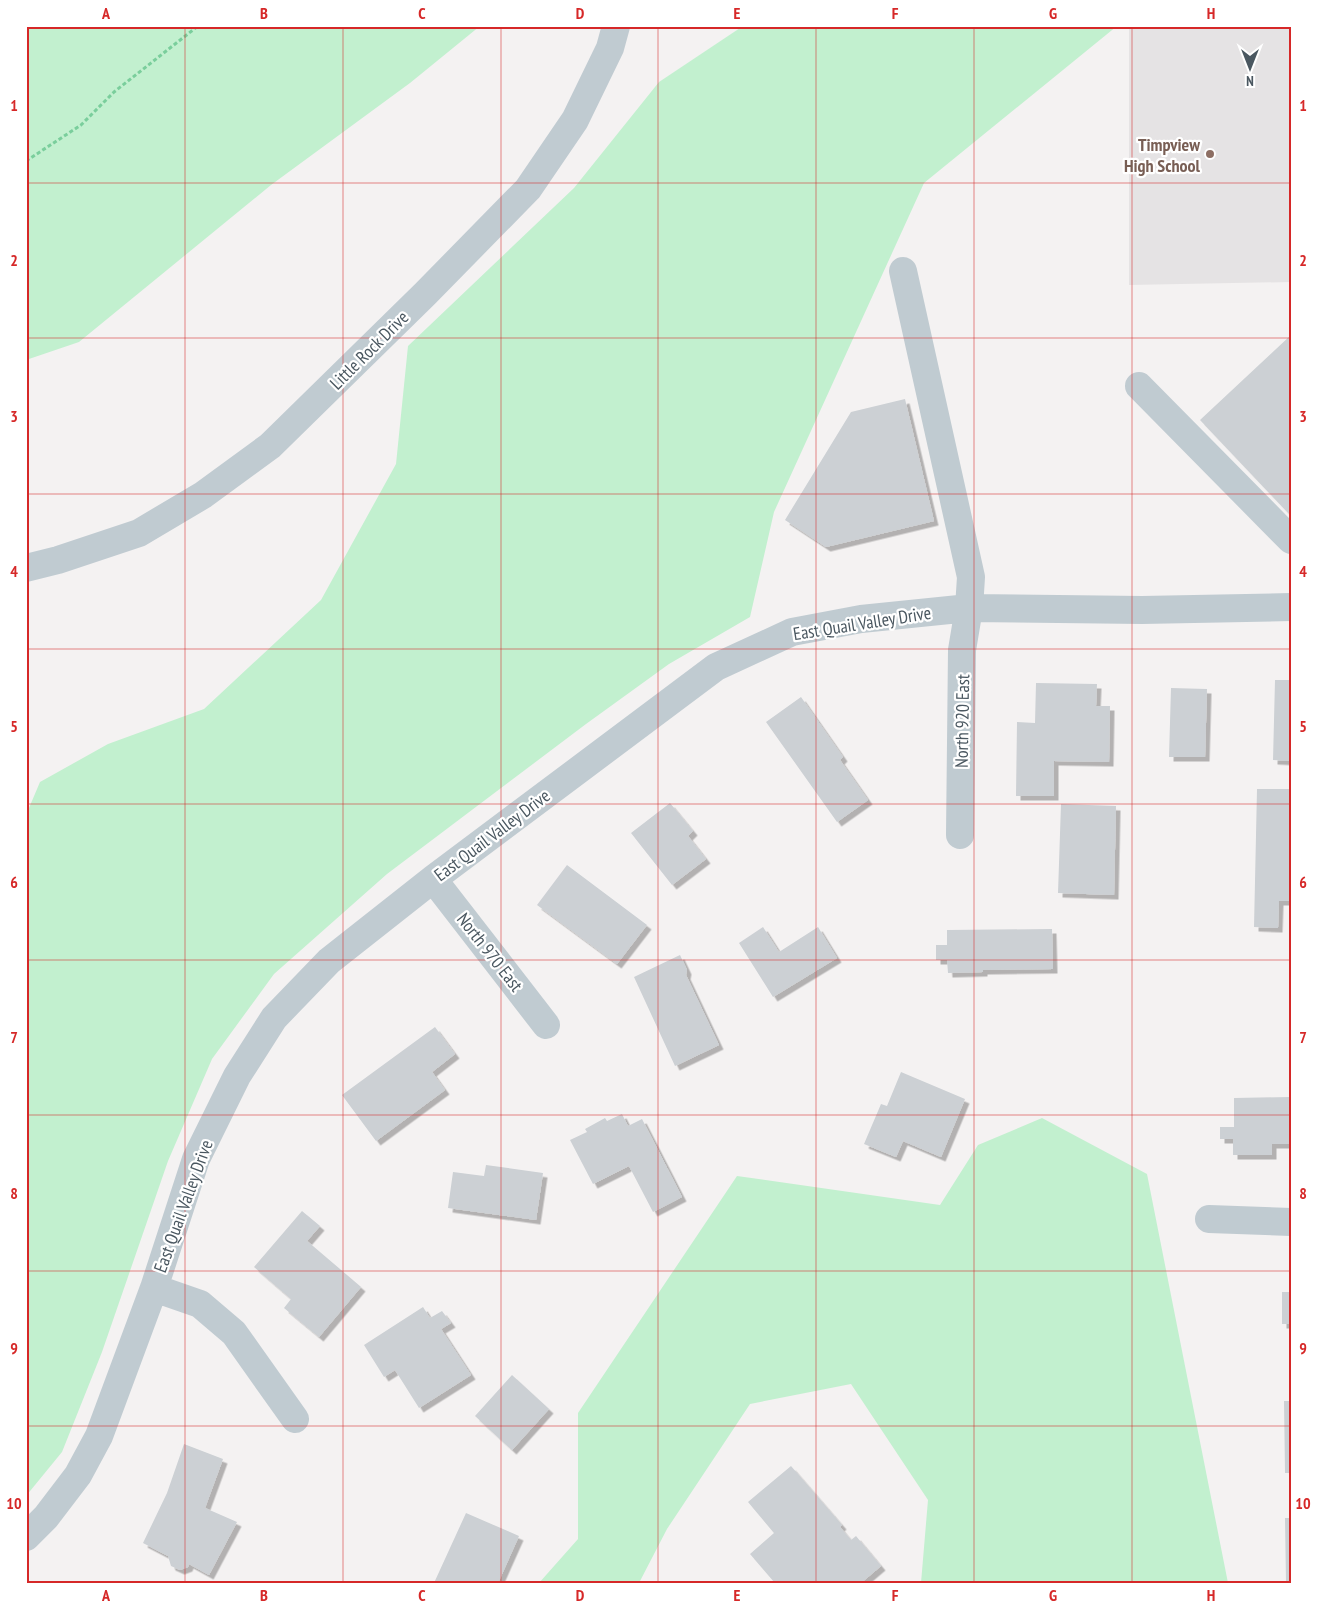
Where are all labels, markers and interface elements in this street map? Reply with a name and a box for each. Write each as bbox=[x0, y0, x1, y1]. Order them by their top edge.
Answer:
text: A bbox=[101, 3, 111, 23]
text: B bbox=[260, 3, 268, 23]
text: C bbox=[418, 3, 426, 23]
text: D bbox=[576, 3, 585, 23]
text: E bbox=[734, 3, 741, 23]
text: F bbox=[892, 3, 899, 23]
text: G bbox=[1049, 3, 1057, 23]
text: H bbox=[1207, 3, 1215, 23]
north arrow bbox=[1224, 42, 1274, 92]
text: N bbox=[1246, 72, 1254, 90]
text: 1 bbox=[10, 95, 18, 115]
text: 1 bbox=[1299, 95, 1307, 115]
place label: Timpview High School bbox=[1124, 133, 1201, 177]
marker: Timpview High School bbox=[1204, 148, 1216, 160]
text: 2 bbox=[10, 250, 18, 270]
text: 2 bbox=[1299, 250, 1307, 270]
street label: Little Rock Drive bbox=[325, 306, 413, 394]
text: 3 bbox=[10, 406, 18, 426]
text: 3 bbox=[1299, 406, 1307, 426]
text: 4 bbox=[10, 561, 18, 581]
text: 4 bbox=[1299, 561, 1307, 581]
street label: East Quail Valley Drive bbox=[791, 601, 933, 645]
street label: North 920 East bbox=[950, 674, 974, 768]
text: 5 bbox=[10, 716, 18, 736]
text: 5 bbox=[1299, 716, 1307, 736]
street label: East Quail Valley Drive bbox=[429, 784, 555, 886]
text: 6 bbox=[10, 872, 18, 892]
text: 6 bbox=[1299, 872, 1307, 892]
street label: North 970 East bbox=[452, 908, 528, 996]
text: 7 bbox=[10, 1027, 18, 1047]
text: 7 bbox=[1299, 1027, 1307, 1047]
street label: East Quail Valley Drive bbox=[148, 1137, 218, 1275]
text: 8 bbox=[10, 1183, 18, 1203]
text: 8 bbox=[1299, 1183, 1307, 1203]
text: 9 bbox=[10, 1338, 18, 1358]
text: 9 bbox=[1299, 1338, 1307, 1358]
text: 10 bbox=[6, 1493, 22, 1513]
text: 10 bbox=[1295, 1493, 1311, 1513]
text: A bbox=[101, 1585, 111, 1605]
text: B bbox=[260, 1585, 268, 1605]
text: C bbox=[418, 1585, 426, 1605]
text: D bbox=[576, 1585, 585, 1605]
text: E bbox=[734, 1585, 741, 1605]
text: F bbox=[892, 1585, 899, 1605]
text: G bbox=[1049, 1585, 1057, 1605]
text: H bbox=[1207, 1585, 1215, 1605]

